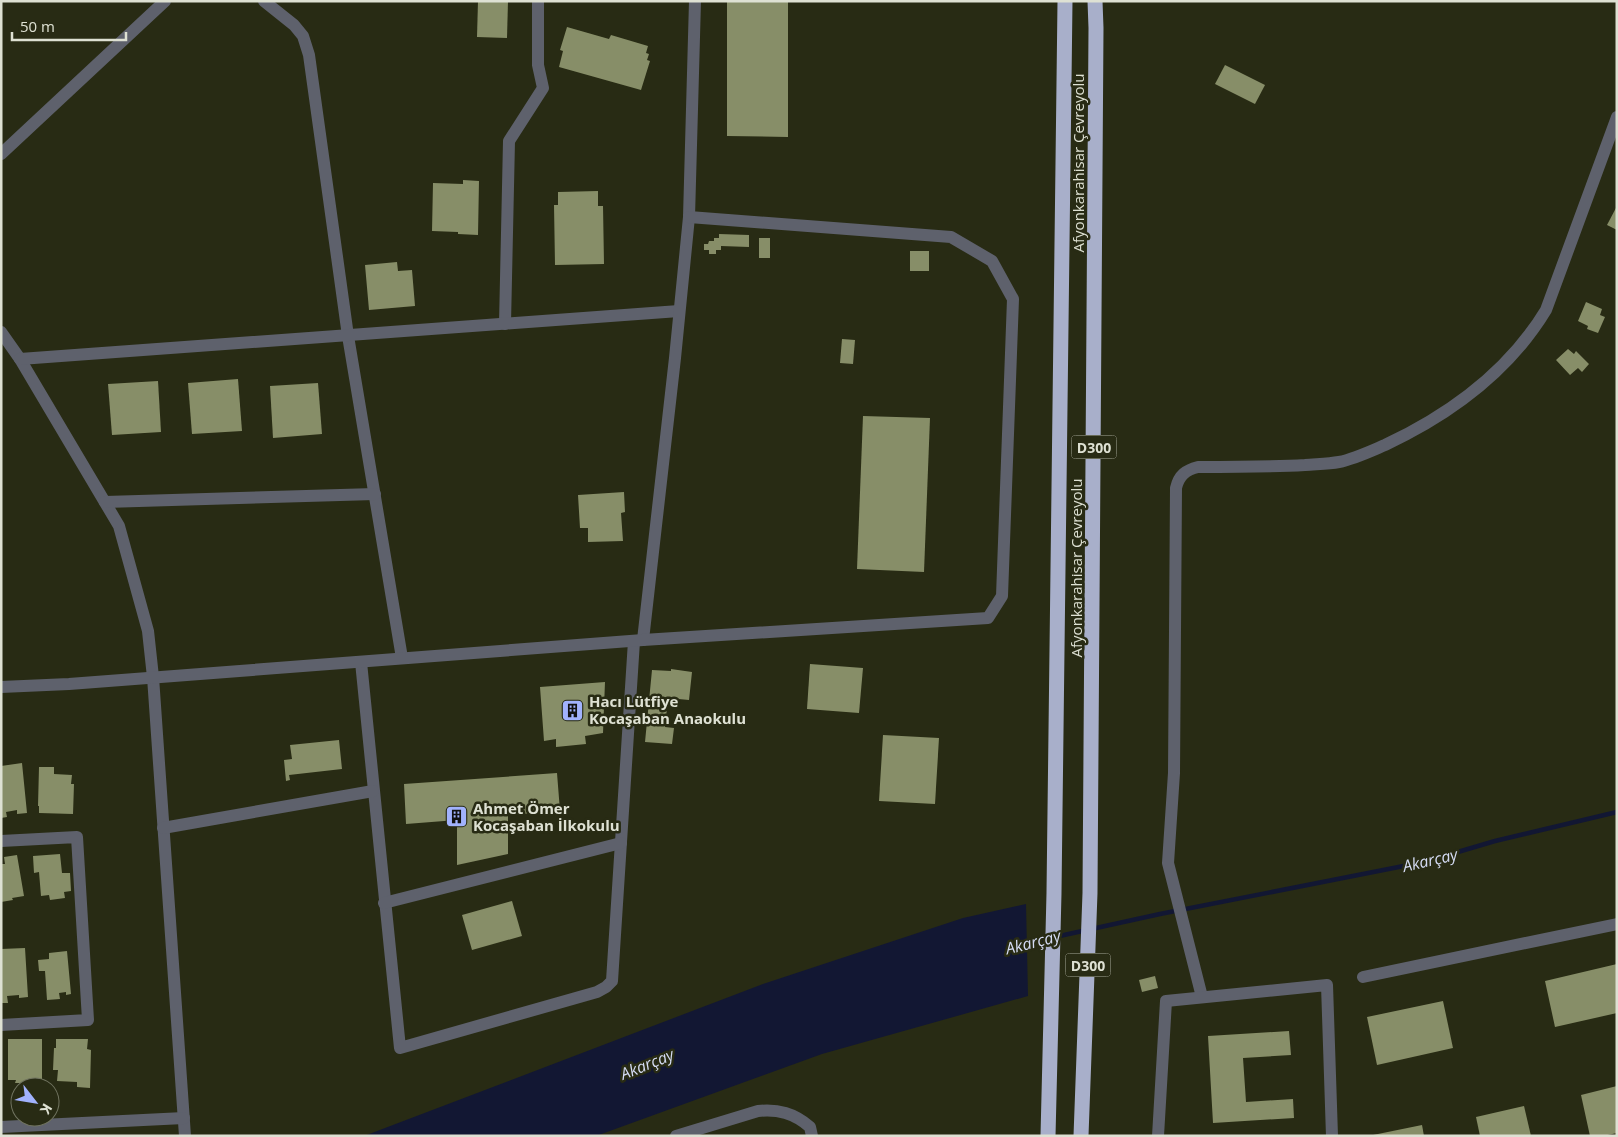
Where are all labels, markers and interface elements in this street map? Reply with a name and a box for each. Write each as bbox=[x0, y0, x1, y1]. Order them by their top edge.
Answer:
scale bar bbox=[12, 10, 126, 42]
text: 50 m bbox=[20, 16, 55, 36]
street label: Afyonkarahisar Çevreyolu bbox=[1068, 74, 1088, 252]
road number: D300 bbox=[1072, 436, 1116, 458]
street label: Afyonkarahisar Çevreyolu bbox=[1066, 479, 1086, 657]
place label: Hacı Lütfiye Kocaşaban Anaokulu bbox=[589, 691, 746, 728]
building icon: Hacı Lütfiye Kocaşaban Anaokulu bbox=[561, 698, 585, 722]
place label: Ahmet Ömer Kocaşaban İlkokulu bbox=[473, 798, 620, 835]
building icon: Ahmet Ömer Kocaşaban İlkokulu bbox=[445, 805, 469, 829]
water label: Akarçay bbox=[1399, 843, 1461, 877]
water label: Akarçay bbox=[1002, 924, 1064, 960]
road number: D300 bbox=[1066, 954, 1110, 976]
water label: Akarçay bbox=[616, 1043, 679, 1085]
north arrow bbox=[10, 1077, 60, 1127]
text: K bbox=[36, 1100, 57, 1118]

